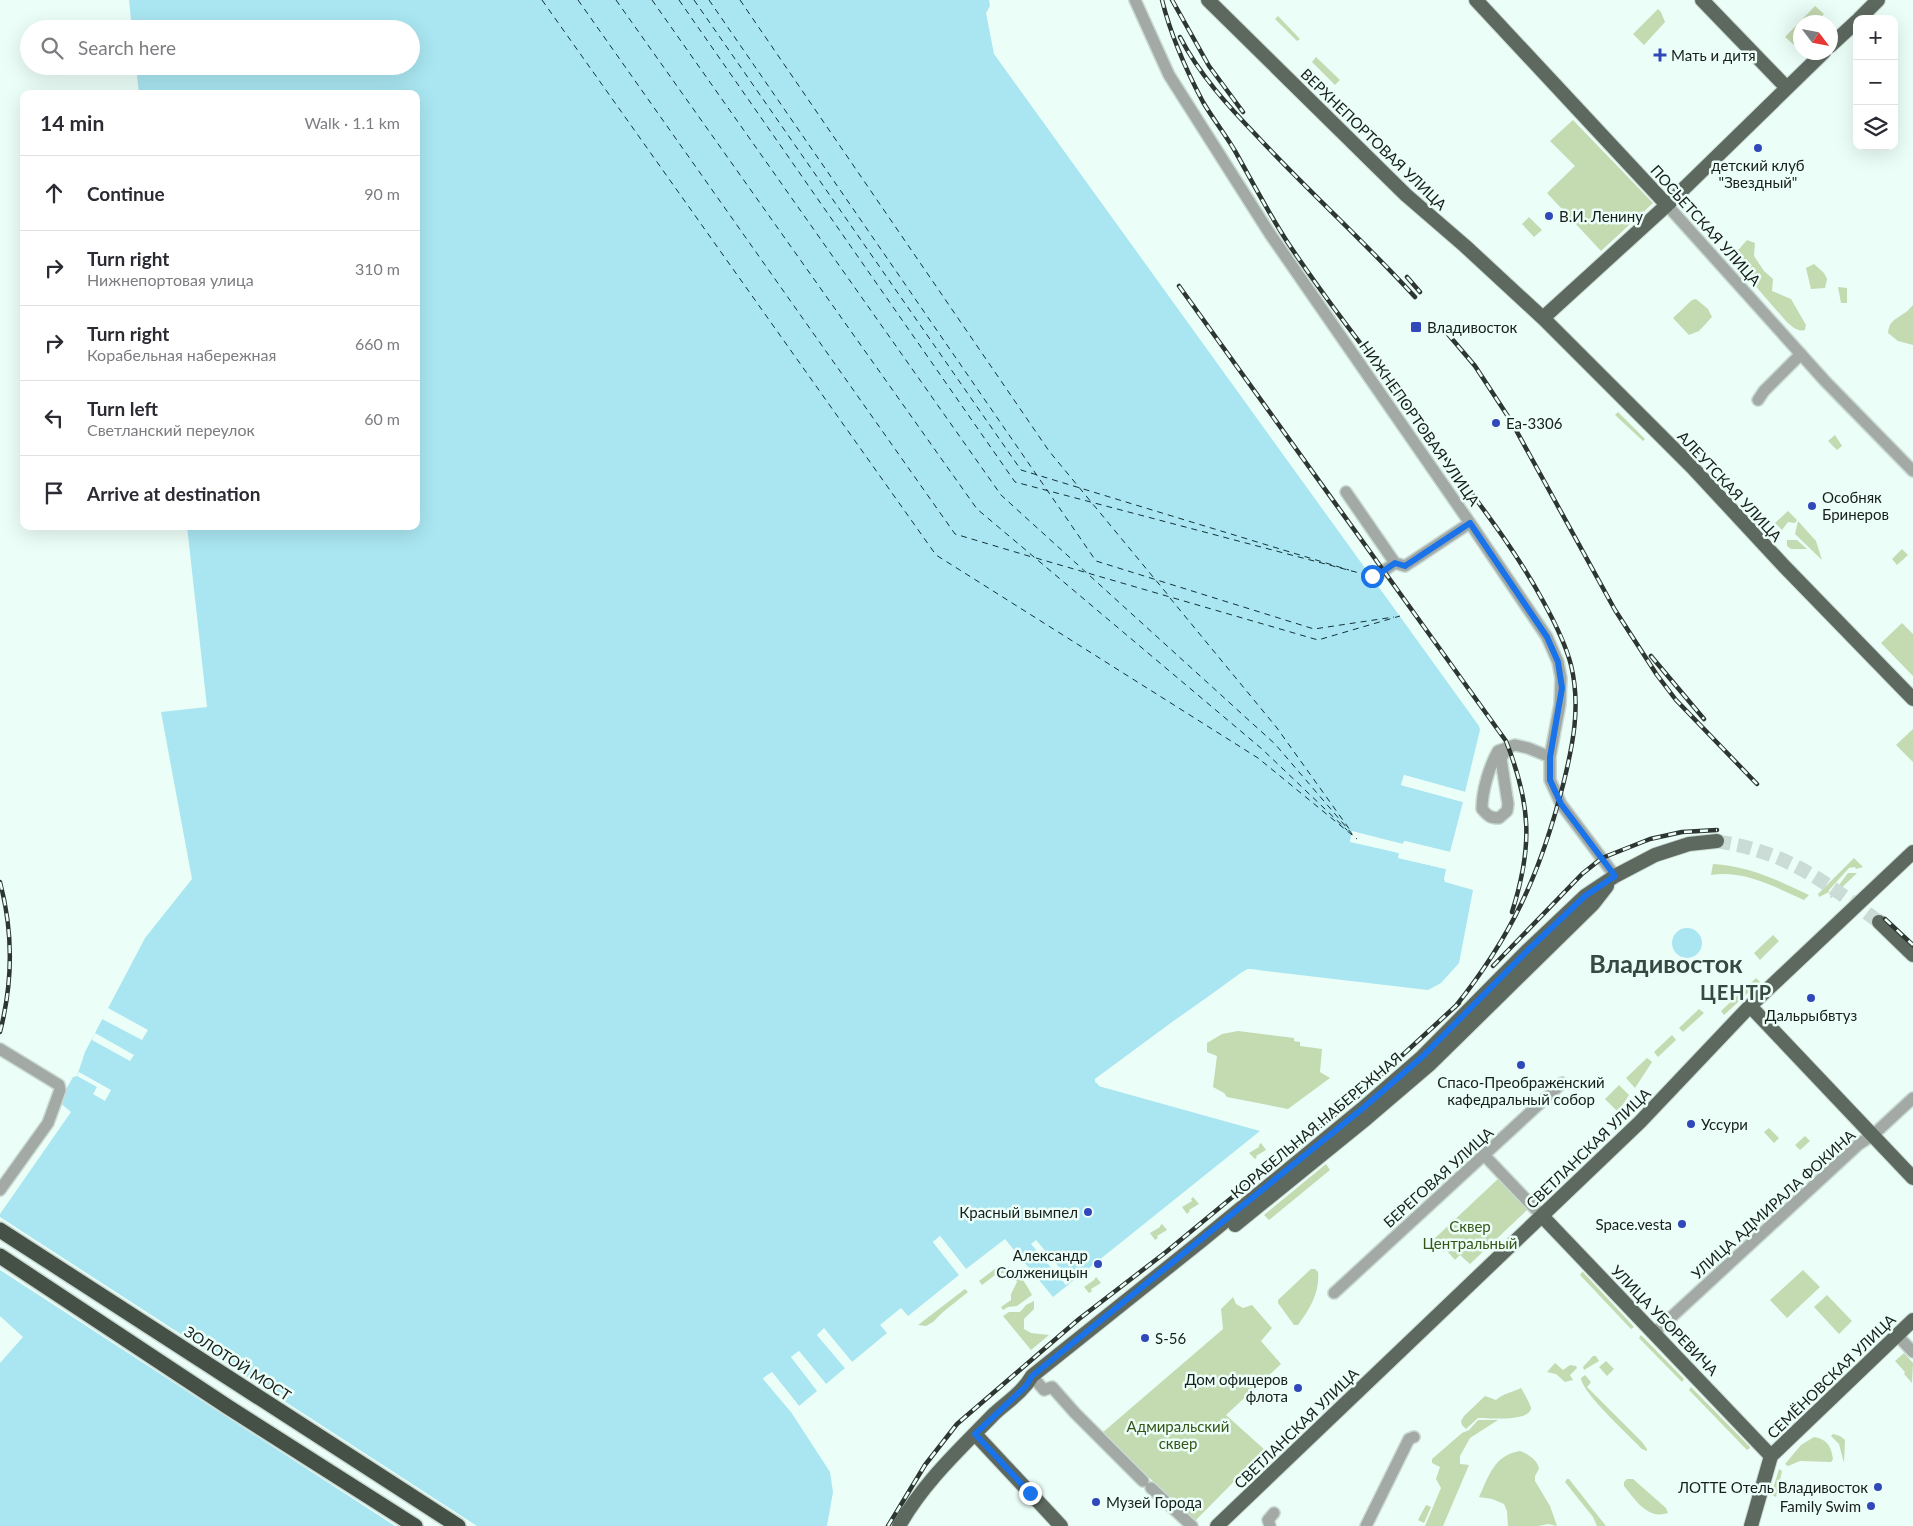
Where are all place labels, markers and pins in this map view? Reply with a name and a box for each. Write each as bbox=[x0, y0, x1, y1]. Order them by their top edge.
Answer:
place label: Мать и дитя bbox=[1671, 46, 1756, 64]
marker: Мать и дитя bbox=[1653, 48, 1667, 62]
marker: детский клуб "Звездный" bbox=[1752, 142, 1764, 154]
place label: детский клуб "Звездный" bbox=[1711, 156, 1805, 191]
place label: В.И. Ленину bbox=[1559, 207, 1643, 225]
marker: В.И. Ленину bbox=[1543, 210, 1555, 222]
place label: Владивосток bbox=[1427, 318, 1517, 336]
marker: Владивосток bbox=[1409, 320, 1423, 334]
place label: Еа-3306 bbox=[1506, 414, 1563, 432]
marker: Еа-3306 bbox=[1490, 417, 1502, 429]
place label: Особняк Бринеров bbox=[1822, 488, 1889, 523]
marker: Особняк Бринеров bbox=[1806, 500, 1818, 512]
marker: Дальрыбвтуз bbox=[1805, 992, 1817, 1004]
place label: Дальрыбвтуз bbox=[1765, 1006, 1857, 1024]
marker: Спасо-Преображенский кафедральный собор bbox=[1515, 1059, 1527, 1071]
place label: Спасо-Преображенский кафедральный собор bbox=[1437, 1073, 1605, 1108]
place label: Уссури bbox=[1701, 1115, 1748, 1133]
marker: Уссури bbox=[1685, 1118, 1697, 1130]
place label: Красный вымпел bbox=[959, 1203, 1078, 1221]
marker: Красный вымпел bbox=[1082, 1206, 1094, 1218]
place label: Space.vesta bbox=[1595, 1215, 1672, 1233]
marker: Space.vesta bbox=[1676, 1218, 1688, 1230]
place label: Александр Солженицын bbox=[996, 1246, 1088, 1281]
marker: Александр Солженицын bbox=[1092, 1258, 1104, 1270]
place label: S-56 bbox=[1155, 1329, 1186, 1347]
marker: S-56 bbox=[1139, 1332, 1151, 1344]
place label: Дом офицеров флота bbox=[1185, 1370, 1288, 1405]
marker: Дом офицеров флота bbox=[1292, 1382, 1304, 1394]
place label: ЛОТТЕ Отель Владивосток bbox=[1677, 1478, 1868, 1496]
marker: ЛОТТЕ Отель Владивосток bbox=[1872, 1481, 1884, 1493]
place label: Музей Города bbox=[1106, 1493, 1202, 1511]
marker: Музей Города bbox=[1090, 1496, 1102, 1508]
place label: Family Swim bbox=[1780, 1497, 1861, 1515]
marker: Family Swim bbox=[1865, 1500, 1877, 1512]

